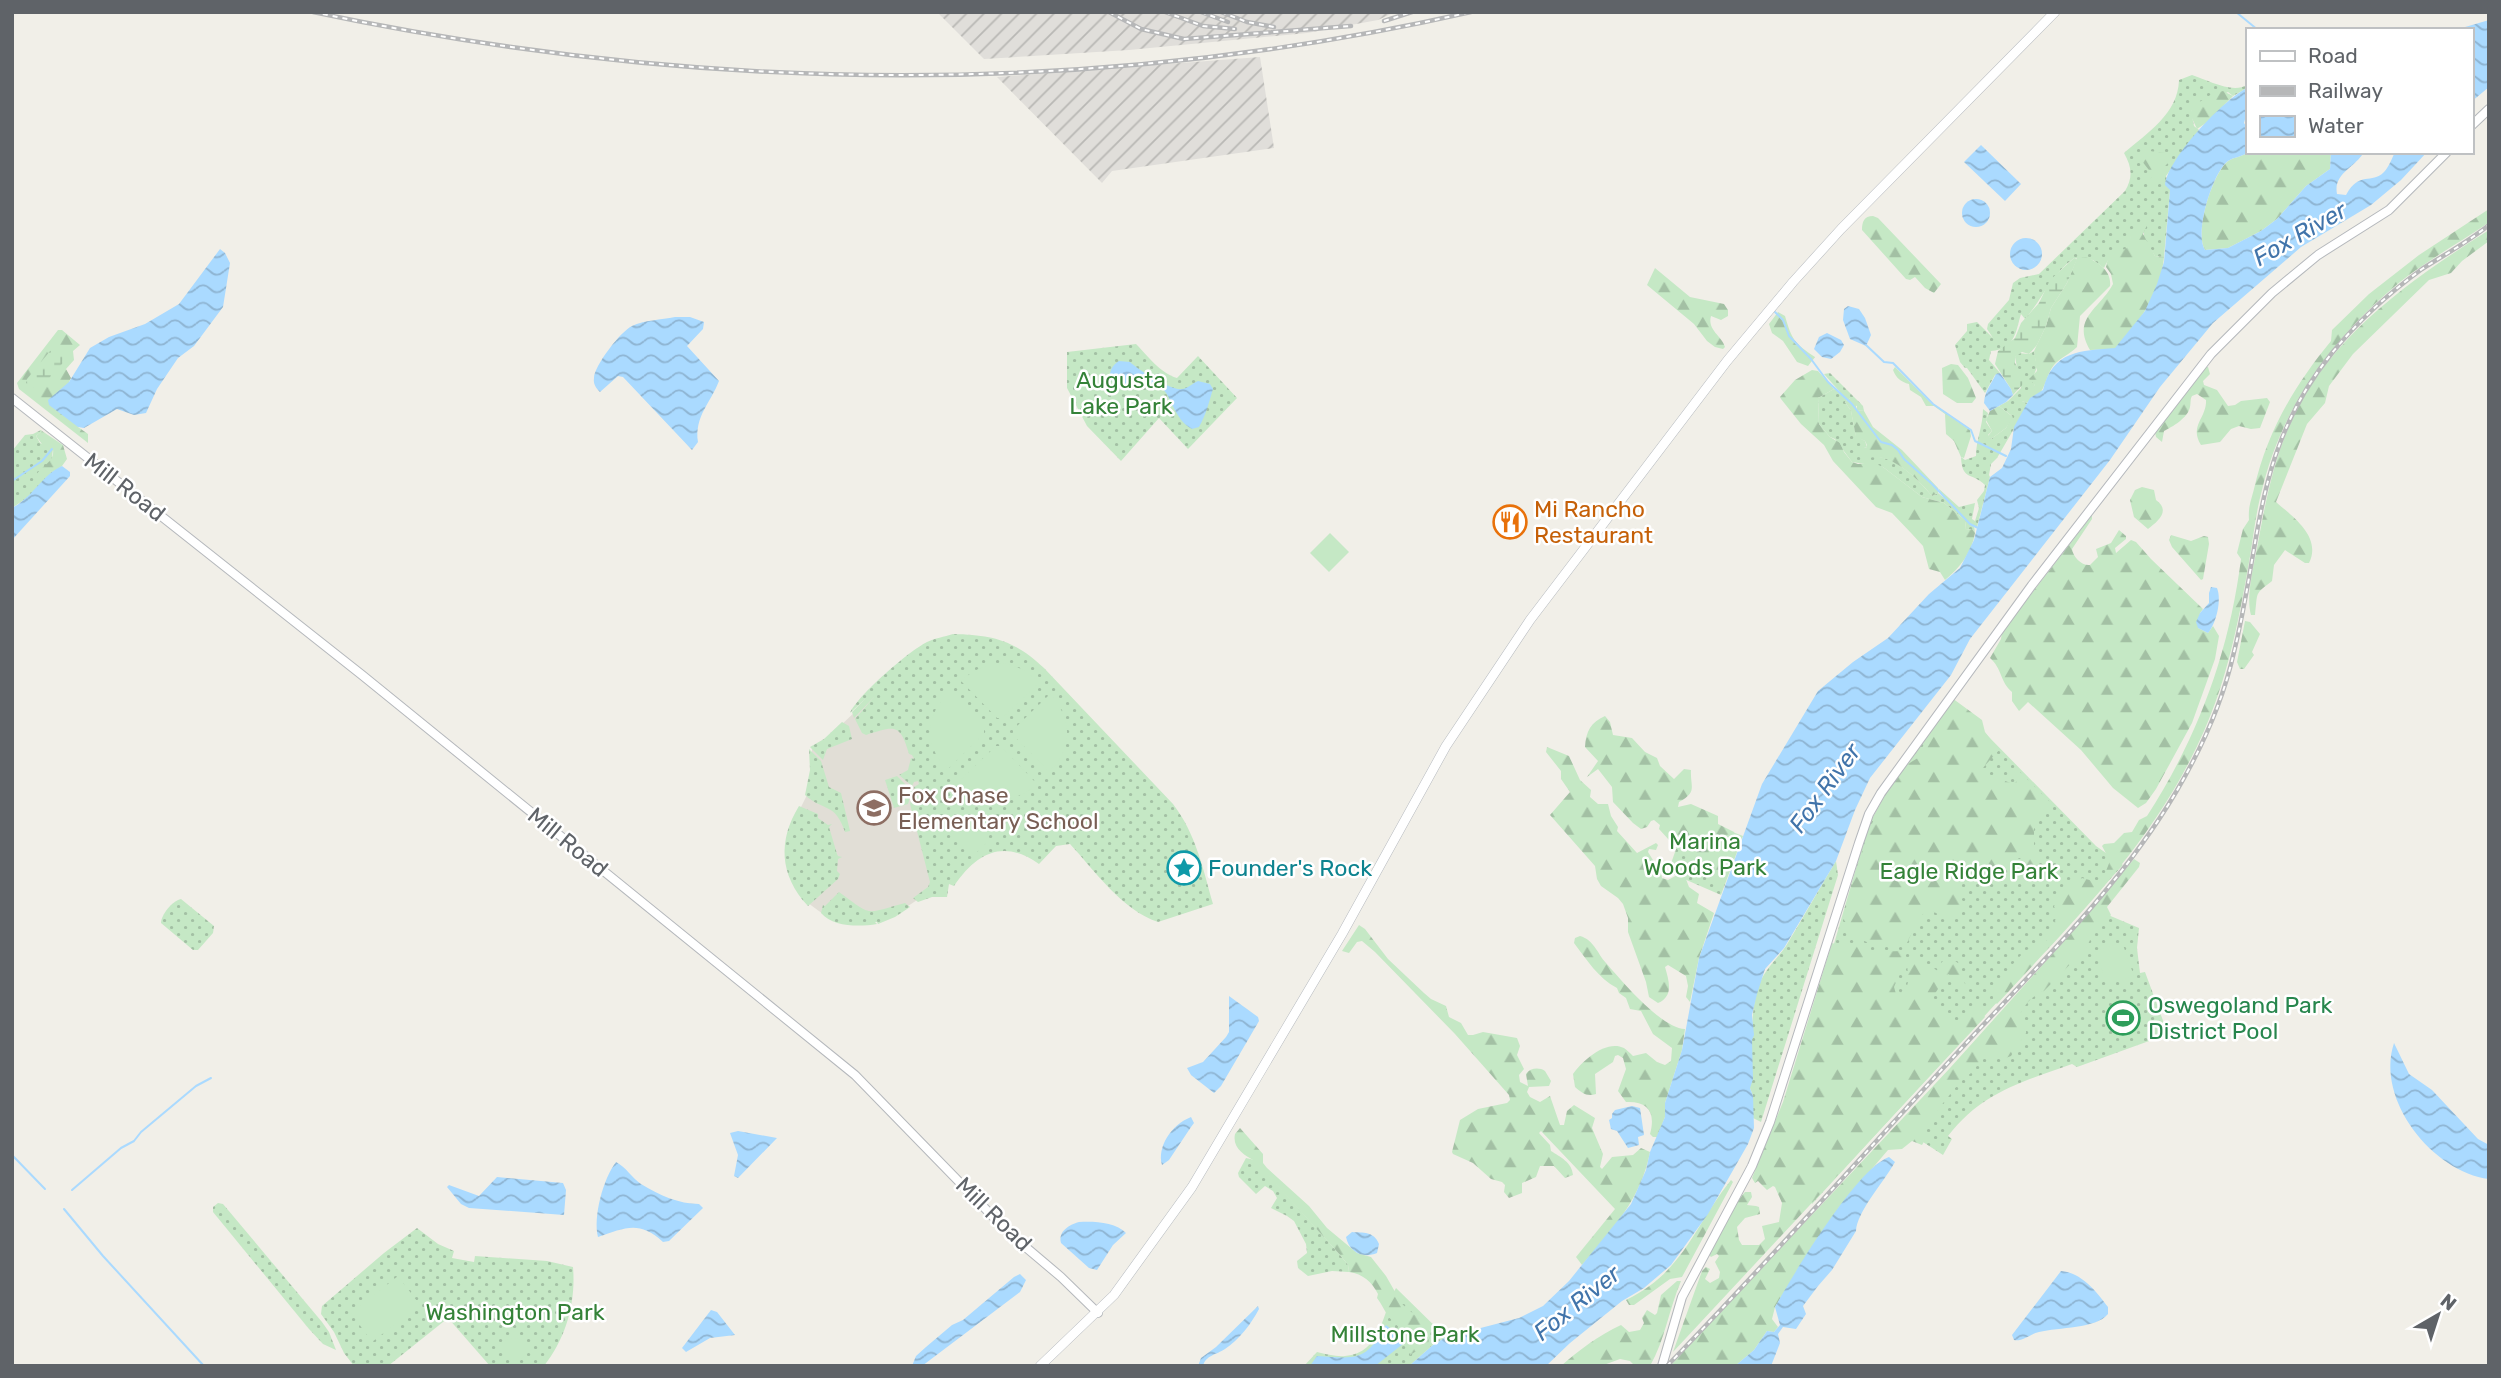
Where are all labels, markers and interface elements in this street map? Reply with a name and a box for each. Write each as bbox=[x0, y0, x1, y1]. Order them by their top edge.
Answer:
legend bbox=[2246, 28, 2473, 154]
text: Road bbox=[2308, 43, 2358, 68]
text: Railway bbox=[2308, 78, 2383, 103]
text: Water bbox=[2308, 113, 2364, 138]
water label: Fox River bbox=[2248, 196, 2352, 272]
park label: Augusta Lake Park bbox=[1069, 366, 1173, 420]
street label: Mill Road bbox=[79, 447, 171, 527]
place label: Mi Rancho Restaurant bbox=[1534, 495, 1653, 549]
restaurant icon: Mi Rancho Restaurant bbox=[1491, 503, 1529, 541]
water label: Fox River bbox=[1783, 737, 1867, 838]
place label: Fox Chase Elementary School bbox=[898, 781, 1099, 835]
school or university icon: Fox Chase Elementary School bbox=[855, 789, 893, 827]
street label: Mill Road bbox=[522, 801, 614, 883]
park label: Marina Woods Park bbox=[1643, 827, 1767, 881]
place icon: Founder's Rock bbox=[1165, 849, 1203, 887]
place label: Founder's Rock bbox=[1208, 854, 1372, 882]
park label: Eagle Ridge Park bbox=[1880, 857, 2059, 885]
place label: Oswegoland Park District Pool bbox=[2148, 991, 2332, 1045]
sports icon: Oswegoland Park District Pool bbox=[2104, 999, 2142, 1037]
street label: Mill Road bbox=[950, 1171, 1038, 1257]
water label: Fox River bbox=[1528, 1259, 1627, 1346]
north arrow bbox=[2403, 1280, 2473, 1350]
text: N bbox=[2436, 1289, 2461, 1315]
park label: Washington Park bbox=[425, 1298, 605, 1326]
park label: Millstone Park bbox=[1330, 1320, 1480, 1348]

